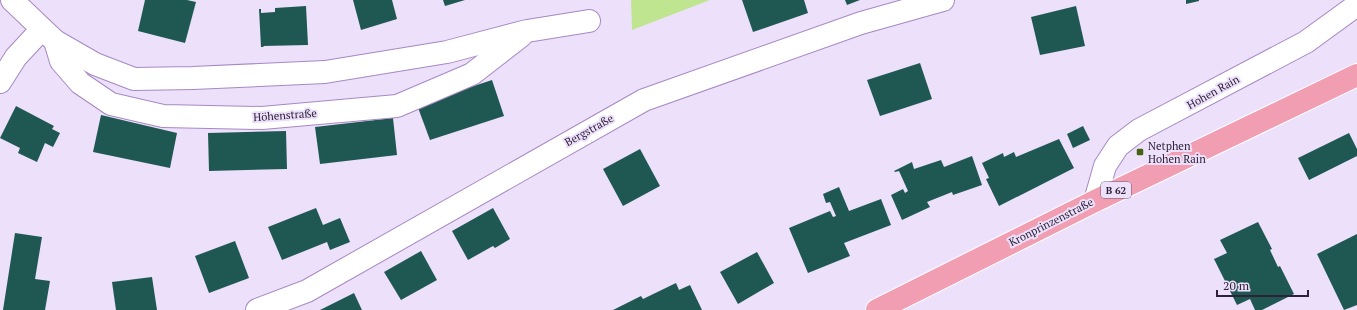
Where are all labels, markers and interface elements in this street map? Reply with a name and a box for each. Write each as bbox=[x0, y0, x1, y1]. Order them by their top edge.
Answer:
street label: Hohen Rain bbox=[1184, 72, 1242, 112]
street label: Höhenstraße bbox=[253, 106, 318, 124]
street label: Bergstraße bbox=[562, 111, 616, 149]
place label: Netphen Hohen Rain bbox=[1148, 139, 1206, 166]
marker: Netphen Hohen Rain bbox=[1135, 147, 1145, 157]
road number: B 62 bbox=[1101, 182, 1131, 198]
street label: Kronprinzenstraße bbox=[1007, 195, 1096, 249]
scale bar bbox=[1217, 272, 1308, 298]
text: 20 m bbox=[1223, 278, 1250, 293]

